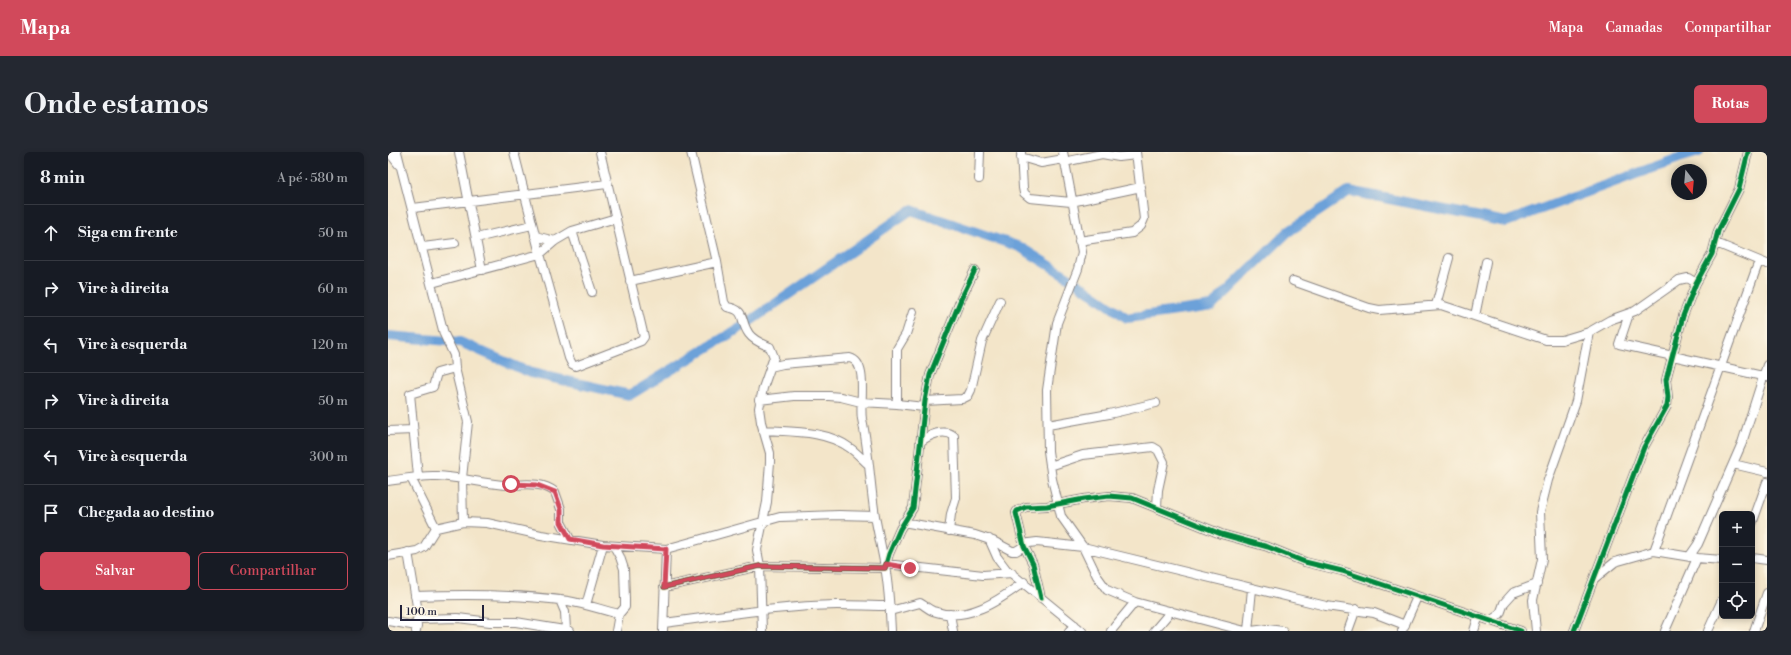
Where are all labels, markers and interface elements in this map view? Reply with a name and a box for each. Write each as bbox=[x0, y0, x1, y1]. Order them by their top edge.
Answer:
text: Mapa bbox=[20, 16, 70, 40]
text: Mapa bbox=[1549, 19, 1583, 37]
text: Camadas bbox=[1605, 19, 1662, 37]
text: Compartilhar bbox=[1684, 19, 1771, 37]
button: Rotas bbox=[1694, 85, 1767, 123]
text: Onde estamos bbox=[24, 87, 209, 122]
north arrow bbox=[1671, 164, 1707, 200]
text: 8 min bbox=[40, 167, 85, 189]
text: A pé · 580 m bbox=[277, 170, 348, 186]
icon: ahead bbox=[40, 222, 62, 244]
text: Siga em frente bbox=[78, 223, 178, 242]
text: 50 m bbox=[318, 225, 348, 241]
icon: right bbox=[40, 278, 62, 300]
text: Vire à direita bbox=[78, 279, 169, 298]
text: 60 m bbox=[317, 281, 348, 297]
icon: left bbox=[40, 334, 62, 356]
text: Vire à esquerda bbox=[78, 335, 187, 354]
text: 120 m bbox=[312, 337, 348, 353]
icon: right bbox=[40, 390, 62, 412]
text: Vire à direita bbox=[78, 391, 169, 410]
text: 50 m bbox=[318, 393, 348, 409]
icon: left bbox=[40, 446, 62, 468]
text: Vire à esquerda bbox=[78, 447, 187, 466]
text: 300 m bbox=[310, 449, 348, 465]
route start bbox=[502, 475, 520, 493]
icon: arrive bbox=[40, 502, 62, 524]
text: Chegada ao destino bbox=[78, 503, 214, 522]
map controls bbox=[1719, 511, 1755, 619]
button: + bbox=[1719, 511, 1755, 547]
button: − bbox=[1719, 547, 1755, 583]
button: Salvar bbox=[40, 552, 190, 590]
button: Compartilhar bbox=[198, 552, 348, 590]
route end bbox=[901, 559, 919, 577]
button: locate bbox=[1719, 583, 1755, 619]
scale bar bbox=[400, 603, 484, 622]
text: 100 m bbox=[406, 605, 437, 619]

